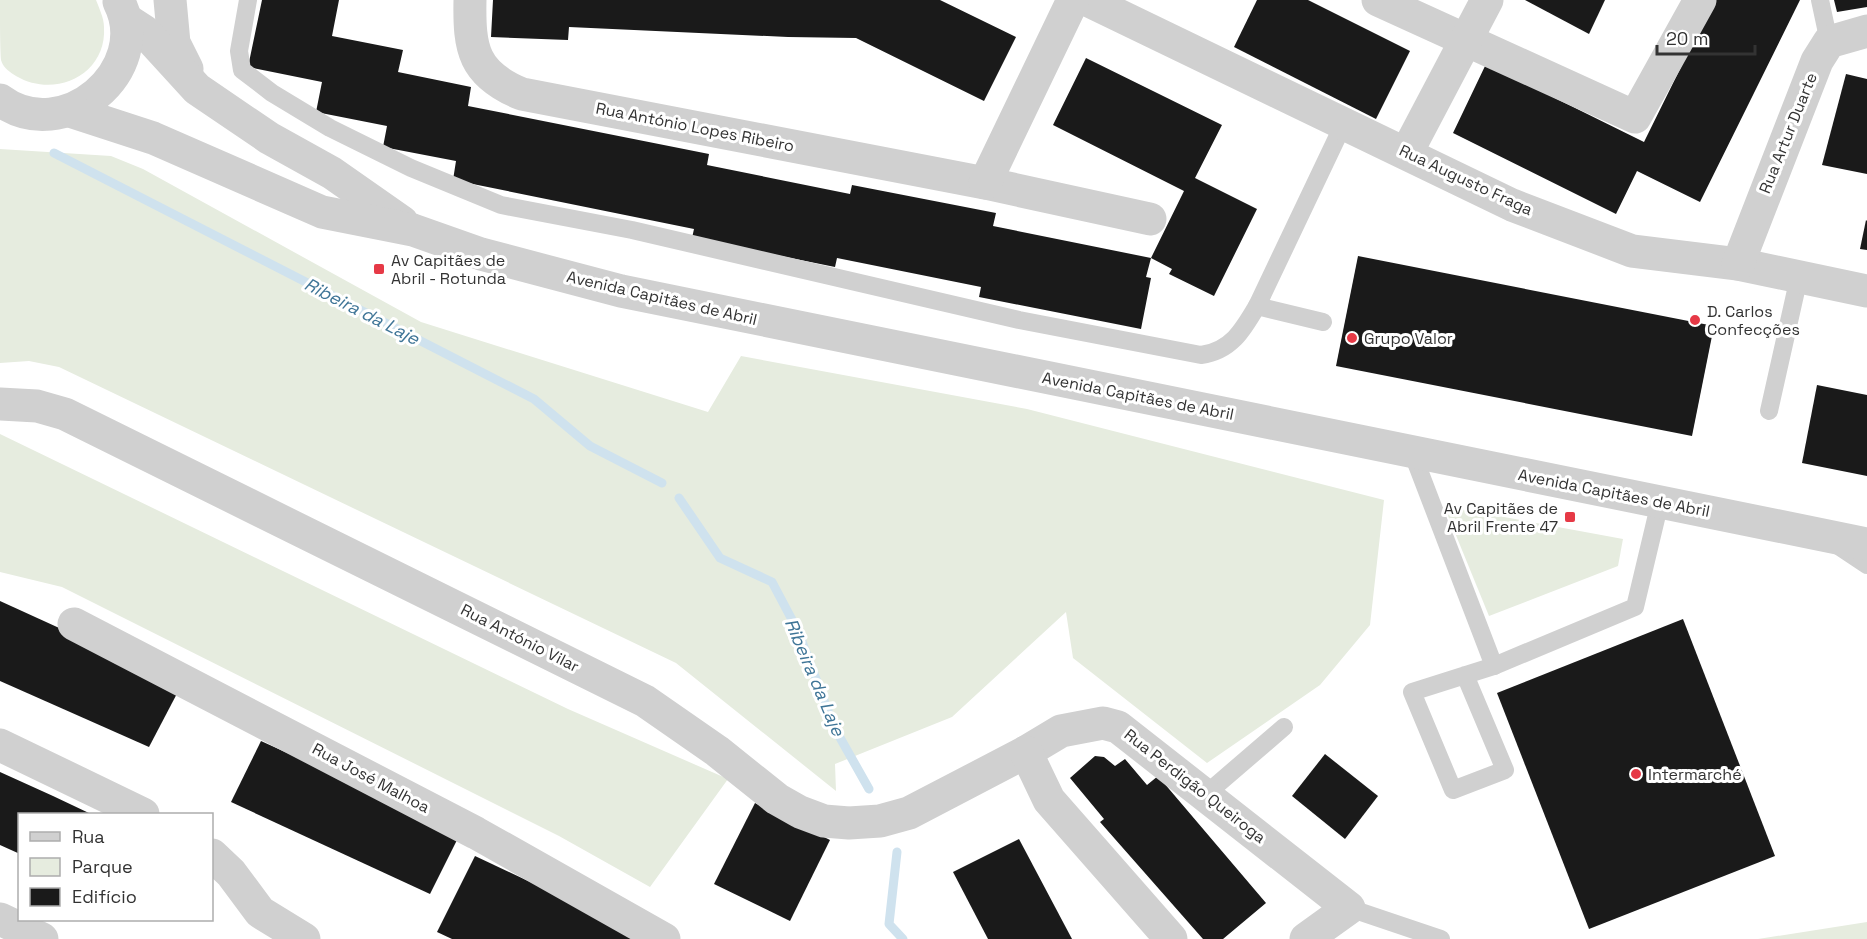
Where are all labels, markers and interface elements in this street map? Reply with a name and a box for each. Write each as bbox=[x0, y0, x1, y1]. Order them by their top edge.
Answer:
scale bar bbox=[1657, 18, 1754, 56]
text: 20 m bbox=[1666, 27, 1709, 50]
street label: Rua Artur Duarte bbox=[1754, 69, 1822, 197]
street label: Rua António Lopes Ribeiro bbox=[594, 97, 796, 157]
street label: Rua Augusto Fraga bbox=[1396, 140, 1536, 220]
place label: Av Capitães de Abril - Rotunda bbox=[391, 250, 506, 289]
marker: Av Capitães de Abril - Rotunda bbox=[372, 262, 386, 276]
street label: Avenida Capitães de Abril bbox=[565, 266, 759, 330]
water label: Ribeira da Laje bbox=[301, 272, 424, 350]
place label: D. Carlos Confecções bbox=[1707, 301, 1800, 340]
marker: D. Carlos Confecções bbox=[1688, 313, 1702, 327]
place label: Grupo Valor bbox=[1364, 328, 1453, 349]
marker: Grupo Valor bbox=[1345, 331, 1359, 345]
street label: Avenida Capitães de Abril bbox=[1040, 367, 1236, 425]
street label: Avenida Capitães de Abril bbox=[1516, 464, 1712, 522]
place label: Av Capitães de Abril Frente 47 bbox=[1444, 498, 1558, 537]
marker: Av Capitães de Abril Frente 47 bbox=[1563, 510, 1577, 524]
street label: Rua António Vilar bbox=[457, 599, 583, 677]
water label: Ribeira da Laje bbox=[780, 615, 851, 741]
street label: Rua Perdigão Queiroga bbox=[1120, 724, 1270, 848]
street label: Rua José Malhoa bbox=[309, 738, 433, 818]
place label: Intermarché bbox=[1648, 764, 1742, 785]
marker: Intermarché bbox=[1629, 767, 1643, 781]
legend bbox=[18, 813, 213, 921]
text: Rua bbox=[72, 825, 105, 848]
text: Parque bbox=[72, 855, 133, 878]
text: Edifício bbox=[72, 885, 137, 908]

